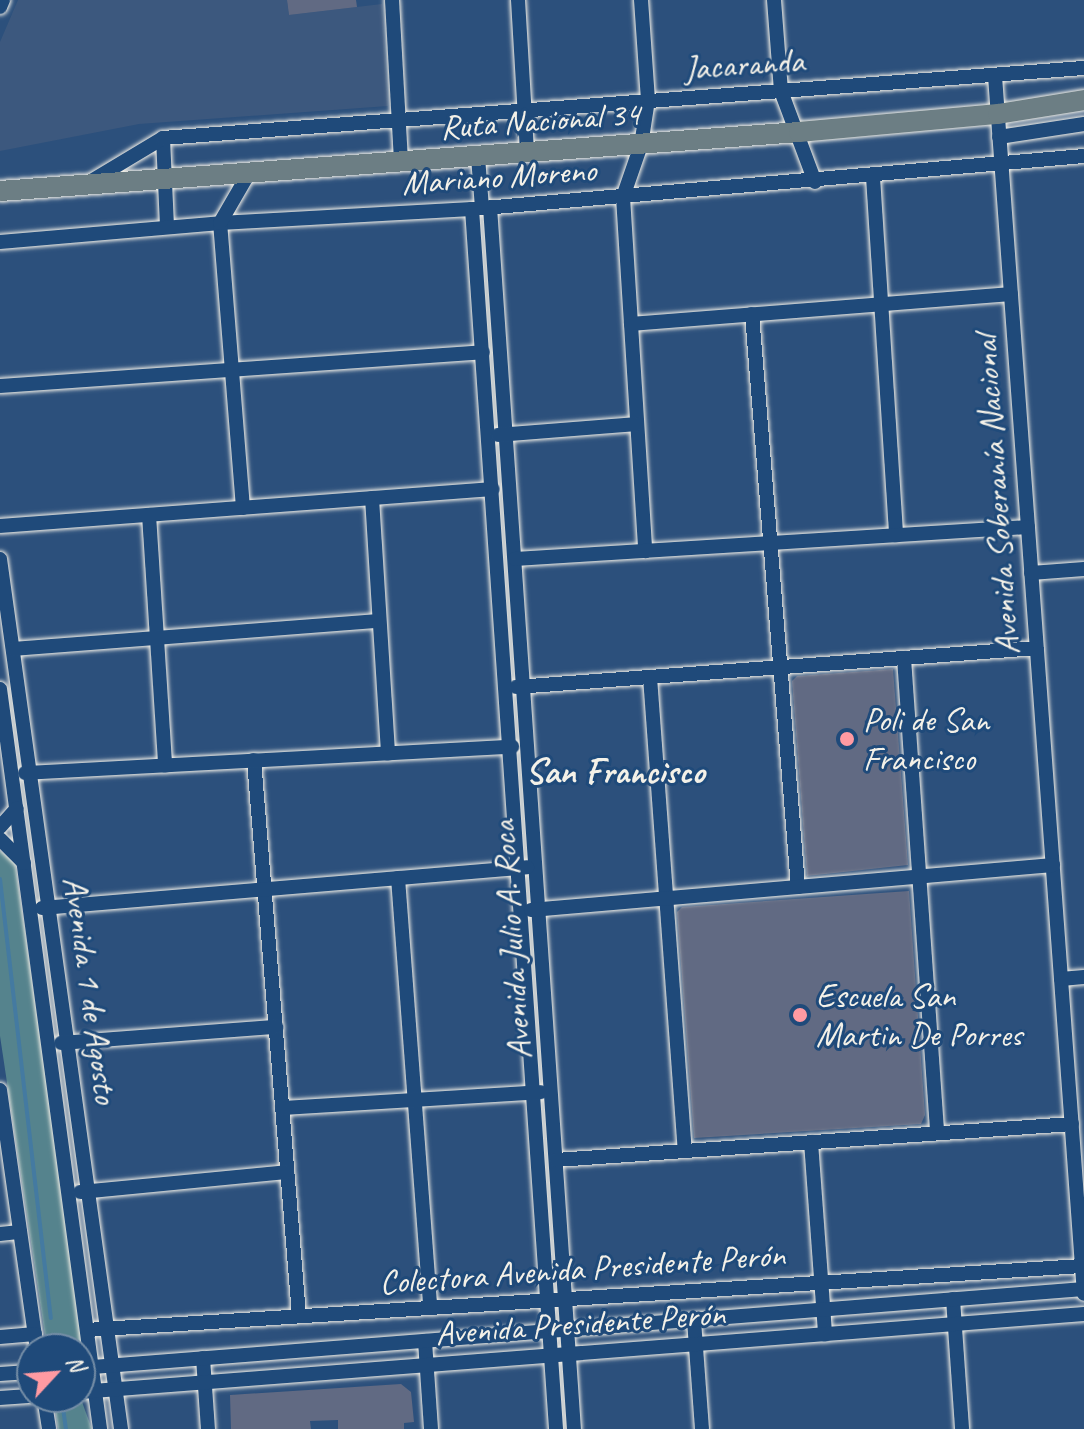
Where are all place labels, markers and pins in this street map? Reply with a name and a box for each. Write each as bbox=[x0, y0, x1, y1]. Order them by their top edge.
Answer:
place label: Poli de San Francisco bbox=[863, 699, 989, 778]
marker: Poli de San Francisco bbox=[838, 730, 856, 748]
place label: Escuela San Martin De Porres bbox=[816, 975, 1022, 1054]
marker: Escuela San Martin De Porres bbox=[791, 1006, 809, 1024]

